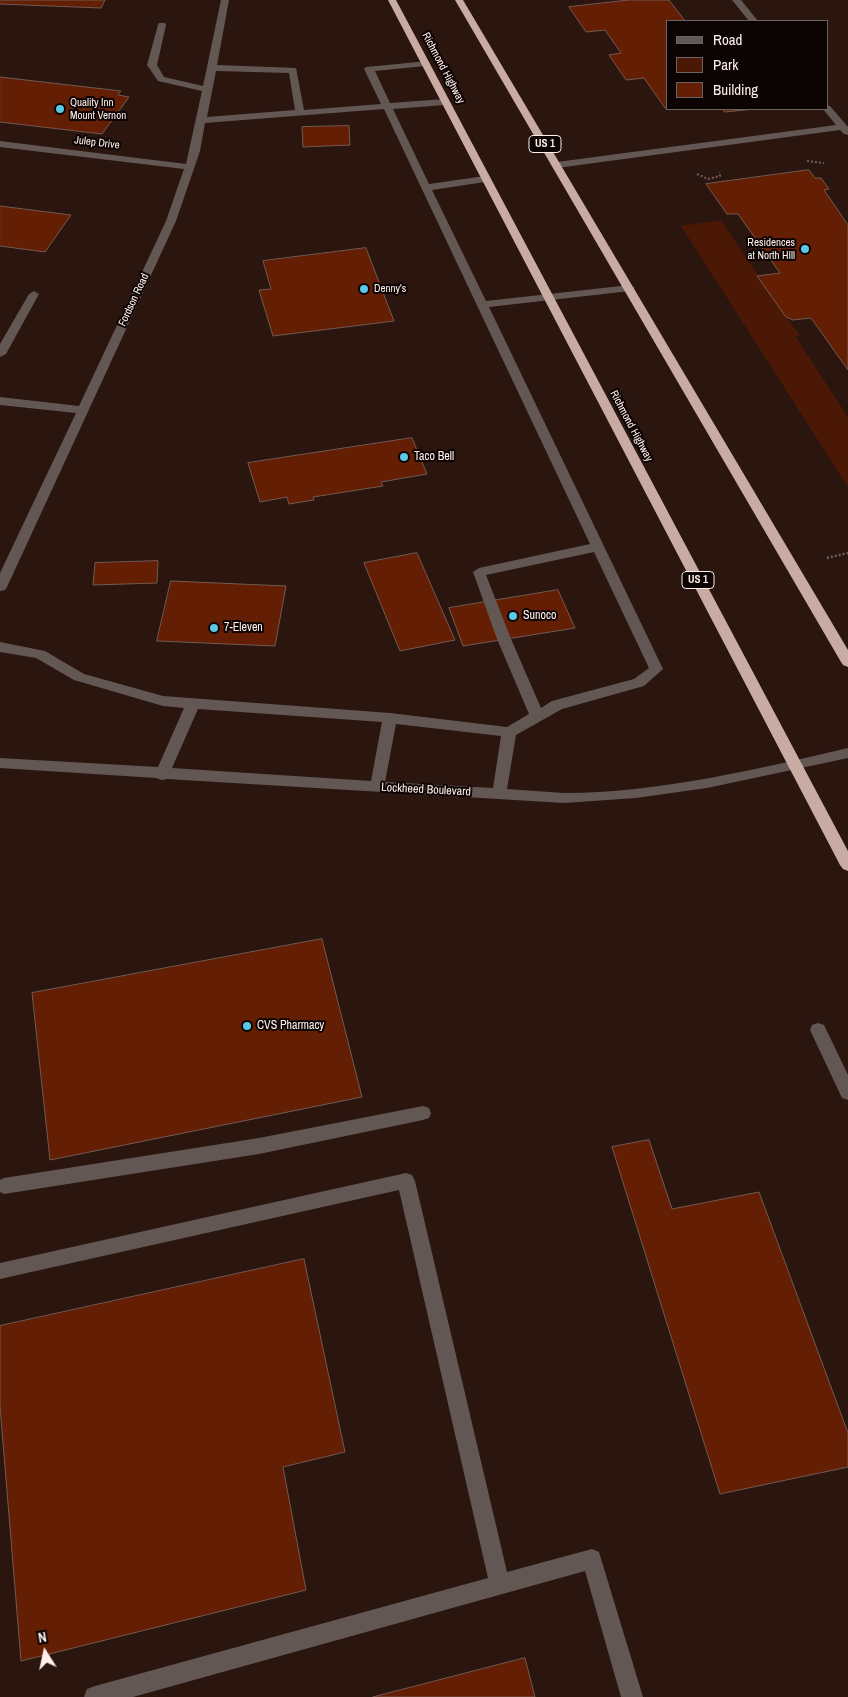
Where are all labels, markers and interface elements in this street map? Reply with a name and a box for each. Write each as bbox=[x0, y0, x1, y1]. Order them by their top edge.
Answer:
legend bbox=[666, 20, 828, 110]
text: Road bbox=[713, 29, 742, 50]
street label: Richmond Highway bbox=[419, 30, 467, 106]
text: Park bbox=[713, 54, 738, 75]
text: Building bbox=[713, 79, 758, 100]
place label: Quality Inn Mount Vernon bbox=[70, 96, 126, 122]
marker: Quality Inn Mount Vernon bbox=[54, 103, 66, 115]
street label: Julep Drive bbox=[74, 134, 120, 152]
road number: US 1 bbox=[529, 136, 561, 152]
place label: Residences at North HIll bbox=[747, 236, 795, 262]
marker: Residences at North HIll bbox=[799, 243, 811, 255]
street label: Fordson Road bbox=[116, 272, 152, 328]
place label: Denny's bbox=[374, 282, 406, 296]
marker: Denny's bbox=[358, 283, 370, 295]
street label: Richmond Highway bbox=[607, 388, 655, 464]
place label: Taco Bell bbox=[414, 450, 454, 464]
marker: Taco Bell bbox=[398, 451, 410, 463]
road number: US 1 bbox=[682, 572, 714, 588]
place label: Sunoco bbox=[523, 609, 556, 623]
marker: Sunoco bbox=[507, 610, 519, 622]
place label: 7-Eleven bbox=[224, 621, 263, 635]
marker: 7-Eleven bbox=[208, 622, 220, 634]
street label: Lockheed Boulevard bbox=[381, 780, 471, 800]
place label: CVS Pharmacy bbox=[257, 1019, 324, 1033]
marker: CVS Pharmacy bbox=[241, 1020, 253, 1032]
north arrow bbox=[20, 1627, 70, 1677]
text: N bbox=[37, 1628, 48, 1647]

